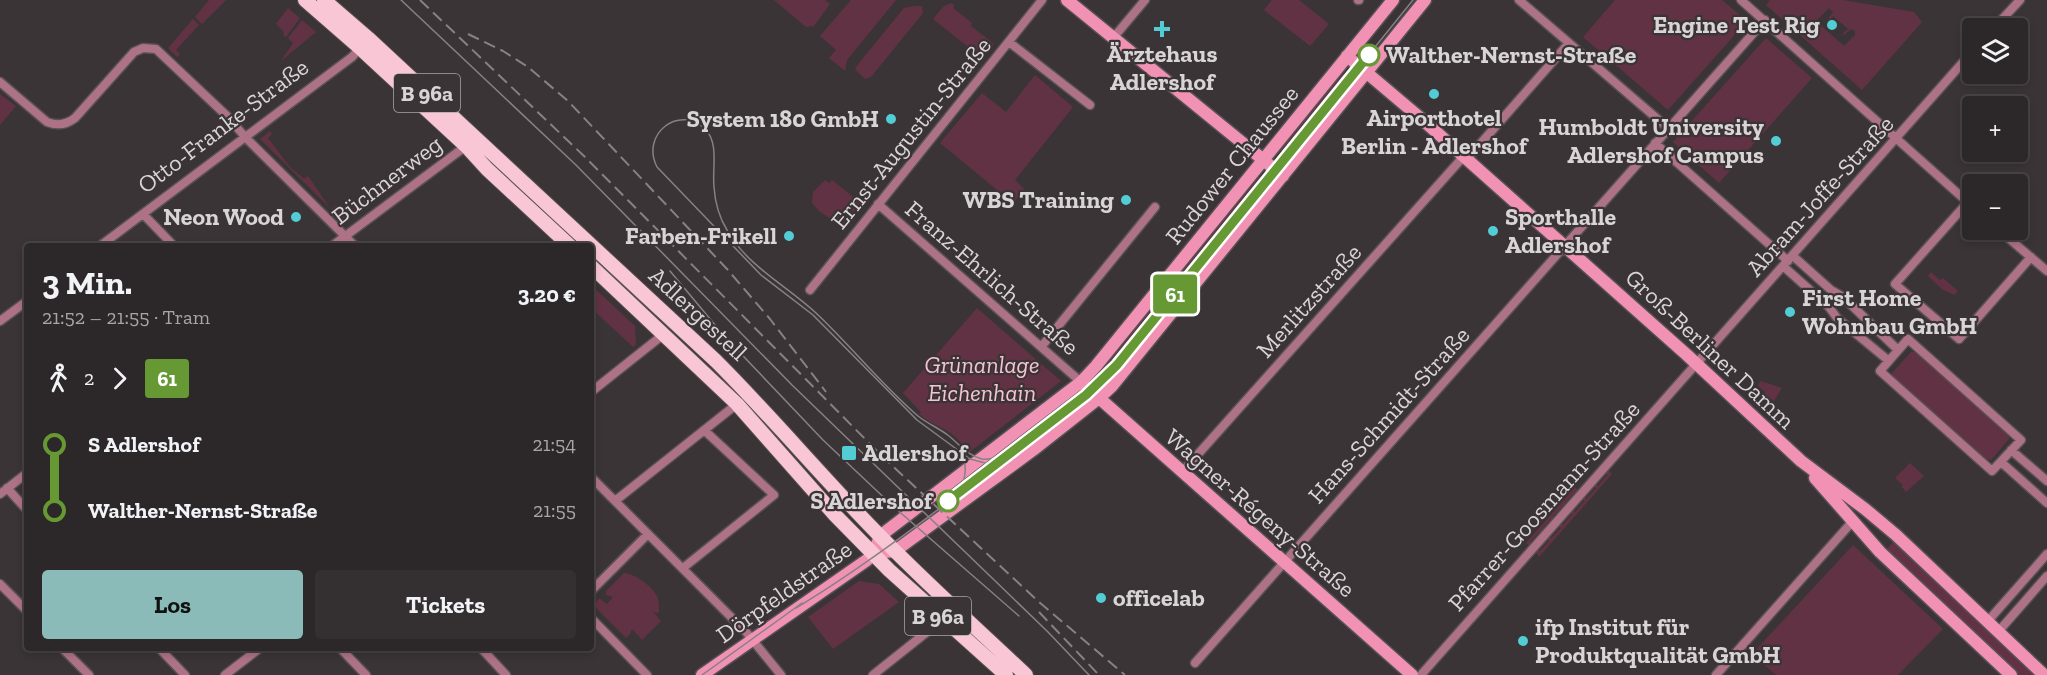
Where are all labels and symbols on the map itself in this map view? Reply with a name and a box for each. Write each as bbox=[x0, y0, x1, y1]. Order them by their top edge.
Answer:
place label: Engine Test Rig bbox=[1653, 10, 1820, 39]
marker: Engine Test Rig bbox=[1825, 18, 1839, 32]
marker: Ärztehaus Adlershof bbox=[1153, 20, 1171, 38]
street label: Ernst-Augustin-Straße bbox=[824, 31, 997, 234]
place label: Ärztehaus Adlershof bbox=[1107, 39, 1217, 96]
place label: Walther-Nernst-Straße bbox=[1386, 40, 1637, 69]
marker: Walther-Nernst-Straße bbox=[1358, 44, 1380, 66]
street label: Otto-Franke-Straße bbox=[132, 52, 314, 199]
road number: B 96a bbox=[394, 74, 460, 112]
street label: Rudower Chaussee bbox=[1159, 80, 1304, 250]
marker: Airporthotel Berlin - Adlershof bbox=[1427, 87, 1441, 101]
place label: Airporthotel Berlin - Adlershof bbox=[1341, 103, 1530, 160]
place label: System 180 GmbH bbox=[686, 104, 879, 133]
street label: Abram-Joffe-Straße bbox=[1740, 109, 1899, 282]
marker: System 180 GmbH bbox=[884, 112, 898, 126]
place label: Humboldt University Adlershof Campus bbox=[1538, 112, 1764, 169]
street label: Büchnerweg bbox=[326, 129, 447, 230]
marker: Humboldt University Adlershof Campus bbox=[1769, 134, 1783, 148]
place label: WBS Training bbox=[963, 185, 1114, 214]
marker: WBS Training bbox=[1119, 193, 1133, 207]
street label: Franz-Ehrlich-Straße bbox=[899, 194, 1085, 361]
place label: Neon Wood bbox=[163, 202, 284, 231]
place label: Sporthalle Adlershof bbox=[1505, 202, 1617, 259]
marker: Neon Wood bbox=[289, 210, 303, 224]
place label: Farben-Frikell bbox=[625, 221, 777, 250]
marker: Sporthalle Adlershof bbox=[1486, 224, 1500, 238]
marker: Farben-Frikell bbox=[782, 229, 796, 243]
street label: Merlitzstraße bbox=[1250, 238, 1367, 363]
street label: Adlergestell bbox=[643, 261, 754, 367]
street label: Groß-Berliner Damm bbox=[1620, 263, 1801, 435]
line badge: 61 bbox=[1148, 274, 1202, 314]
place label: First Home Wohnbau GmbH bbox=[1802, 283, 1977, 340]
marker: First Home Wohnbau GmbH bbox=[1783, 305, 1797, 319]
street label: Hans-Schmidt-Straße bbox=[1302, 320, 1476, 509]
park label: Grünanlage Eichenhain bbox=[925, 350, 1039, 407]
street label: Pfarrer-Goosmann-Straße bbox=[1442, 395, 1646, 617]
street label: Wagner-Régeny-Straße bbox=[1159, 422, 1361, 603]
place label: Adlershof bbox=[862, 438, 969, 467]
marker: Adlershof bbox=[840, 444, 858, 462]
place label: S Adlershof bbox=[810, 486, 935, 515]
marker: S Adlershof bbox=[937, 490, 959, 512]
street label: Dörpfeldstraße bbox=[710, 534, 857, 649]
place label: officelab bbox=[1113, 583, 1205, 612]
marker: officelab bbox=[1094, 591, 1108, 605]
road number: B 96a bbox=[905, 597, 971, 635]
place label: ifp Institut für Produktqualität GmbH bbox=[1535, 612, 1781, 669]
marker: ifp Institut für Produktqualität GmbH bbox=[1516, 634, 1530, 648]

